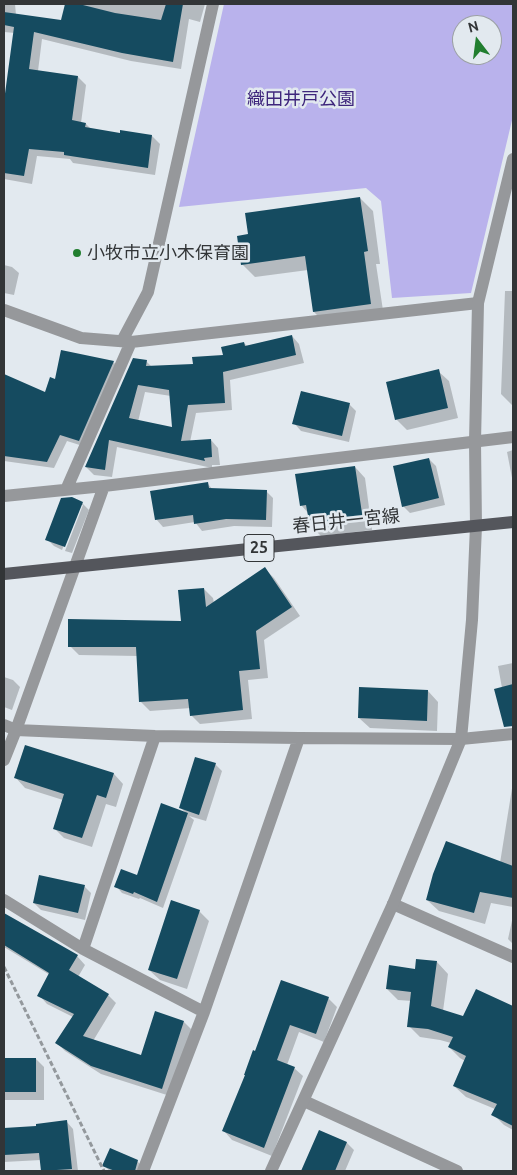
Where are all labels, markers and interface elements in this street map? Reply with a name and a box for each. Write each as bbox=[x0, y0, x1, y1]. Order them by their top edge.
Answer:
north arrow bbox=[452, 15, 502, 65]
text: N bbox=[466, 17, 480, 36]
park label: 織田井戸公園 bbox=[247, 88, 355, 110]
place label: 小牧市立小木保育園 bbox=[87, 242, 249, 264]
marker: 小牧市立小木保育園 bbox=[71, 247, 83, 259]
street label: 春日井一宮線 bbox=[291, 505, 401, 537]
road number: 25 bbox=[244, 534, 274, 562]

